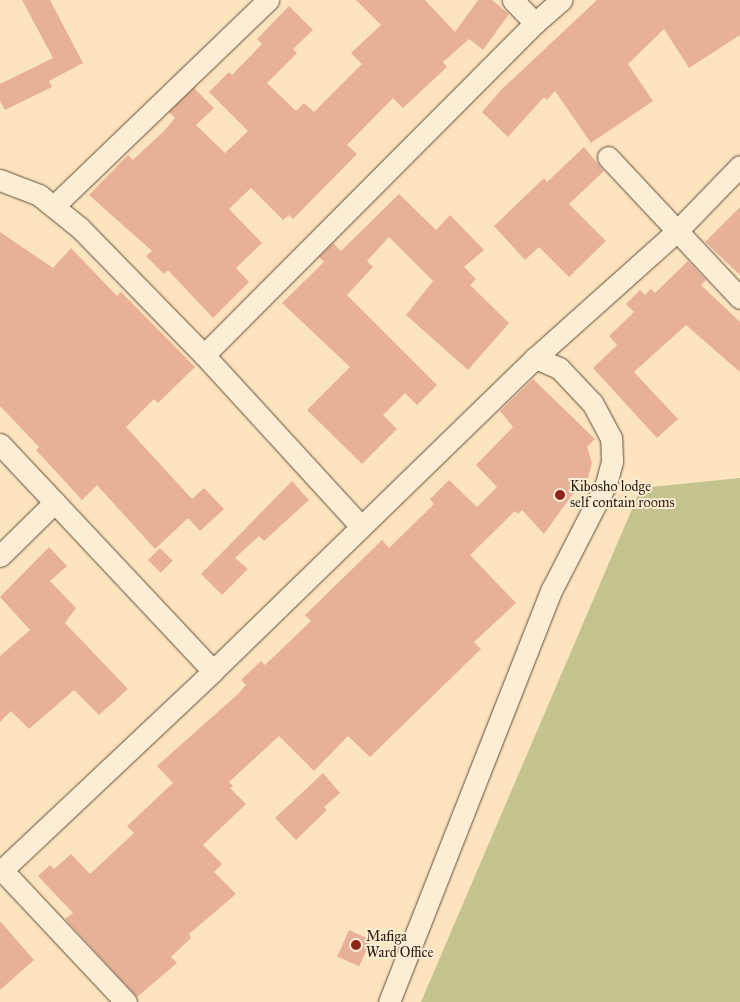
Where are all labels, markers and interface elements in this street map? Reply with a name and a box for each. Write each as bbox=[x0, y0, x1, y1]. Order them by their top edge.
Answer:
place label: Kibosho lodge self contain rooms bbox=[570, 479, 675, 512]
marker: Kibosho lodge self contain rooms bbox=[554, 489, 566, 501]
place label: Mafiga Ward Office bbox=[366, 929, 433, 962]
marker: Mafiga Ward Office bbox=[350, 939, 362, 951]

